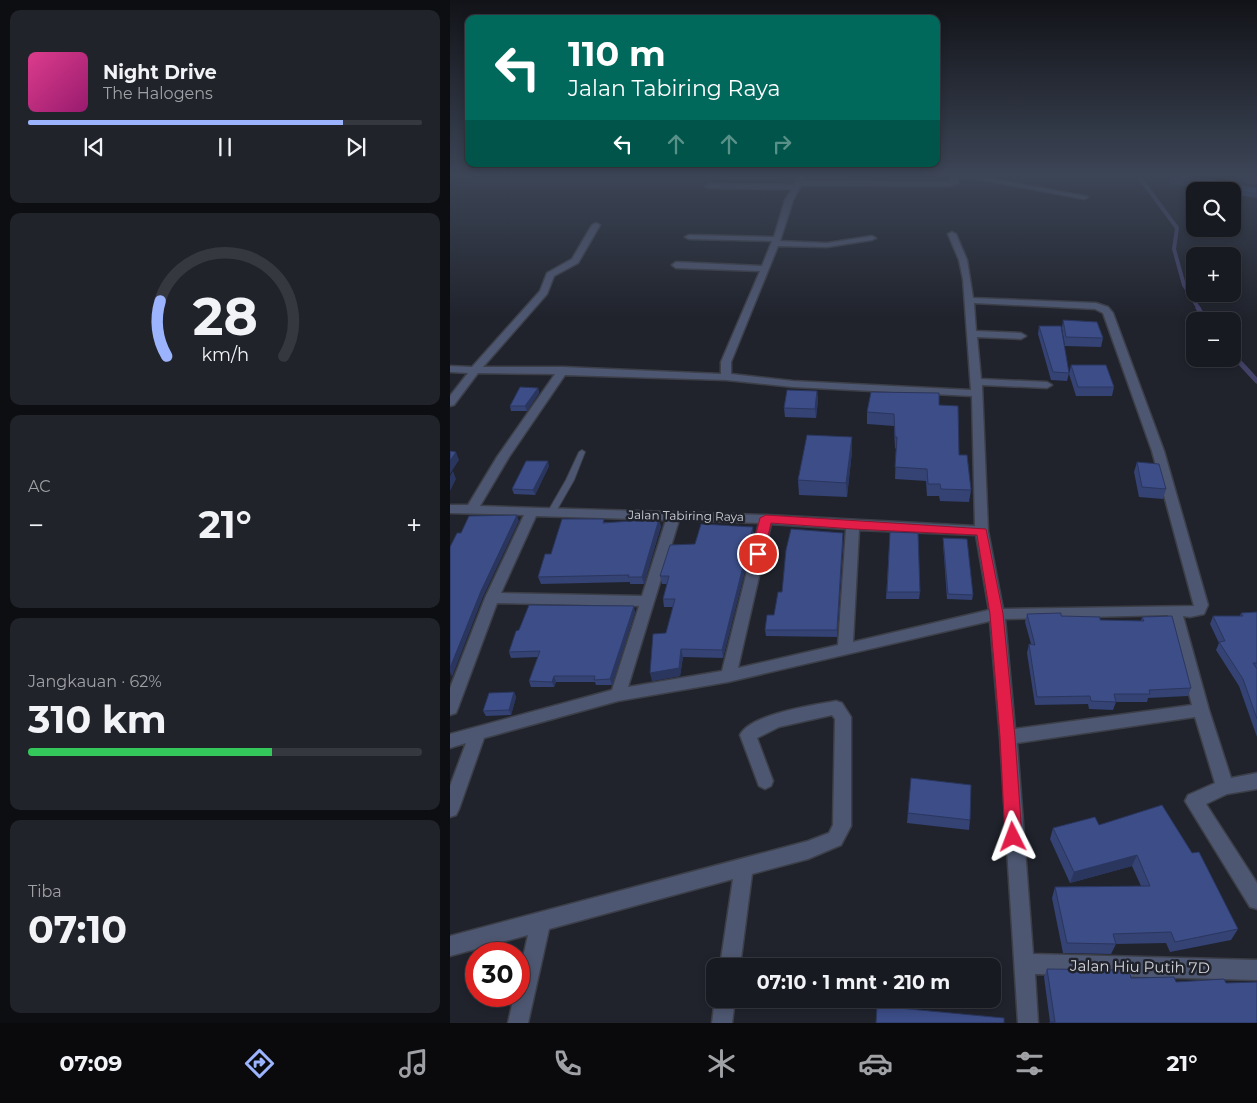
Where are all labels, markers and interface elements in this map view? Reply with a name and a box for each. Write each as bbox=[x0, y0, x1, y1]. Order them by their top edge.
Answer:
text: 110 m bbox=[568, 32, 666, 75]
icon: left bbox=[485, 35, 550, 100]
text: Night Drive bbox=[103, 61, 217, 84]
text: Jalan Tabiring Raya bbox=[568, 75, 780, 102]
text: The Halogens bbox=[103, 84, 213, 103]
icon: left bbox=[609, 130, 637, 158]
icon: ahead bbox=[662, 130, 690, 158]
icon: ahead bbox=[715, 130, 743, 158]
icon: right bbox=[768, 130, 796, 158]
icon: previous bbox=[80, 133, 108, 161]
icon: pause bbox=[211, 133, 239, 161]
icon: next bbox=[342, 133, 370, 161]
map controls bbox=[1186, 182, 1241, 367]
button: search bbox=[1186, 182, 1241, 237]
button: + bbox=[1186, 247, 1241, 302]
text: 28 bbox=[192, 285, 258, 348]
button: − bbox=[1186, 312, 1241, 367]
text: km/h bbox=[201, 344, 249, 365]
text: AC bbox=[28, 477, 51, 496]
text: 21° bbox=[198, 501, 252, 548]
street label: Jalan Tabiring Raya bbox=[627, 507, 744, 524]
text: − bbox=[28, 508, 44, 542]
text: + bbox=[406, 508, 422, 542]
pin bbox=[737, 533, 779, 575]
icon: arrive bbox=[744, 540, 772, 568]
text: Jangkauan · 62% bbox=[28, 672, 162, 691]
text: 310 km bbox=[28, 696, 167, 743]
position arrow bbox=[986, 810, 1038, 862]
text: Tiba bbox=[28, 882, 62, 901]
text: 07:10 bbox=[28, 906, 127, 953]
speed limit sign: 30 bbox=[465, 942, 530, 1007]
street label: Jalan Hiu Putih 7D bbox=[1069, 956, 1210, 977]
text: 07:10 · 1 mnt · 210 m bbox=[757, 971, 950, 994]
icon: directions bbox=[242, 1046, 277, 1081]
icon: music bbox=[396, 1046, 431, 1081]
icon: phone bbox=[550, 1046, 585, 1081]
icon: climate bbox=[704, 1046, 739, 1081]
icon: car bbox=[858, 1046, 893, 1081]
icon: filters bbox=[1012, 1046, 1047, 1081]
text: 07:09 bbox=[60, 1050, 122, 1077]
text: 21° bbox=[1167, 1050, 1197, 1077]

